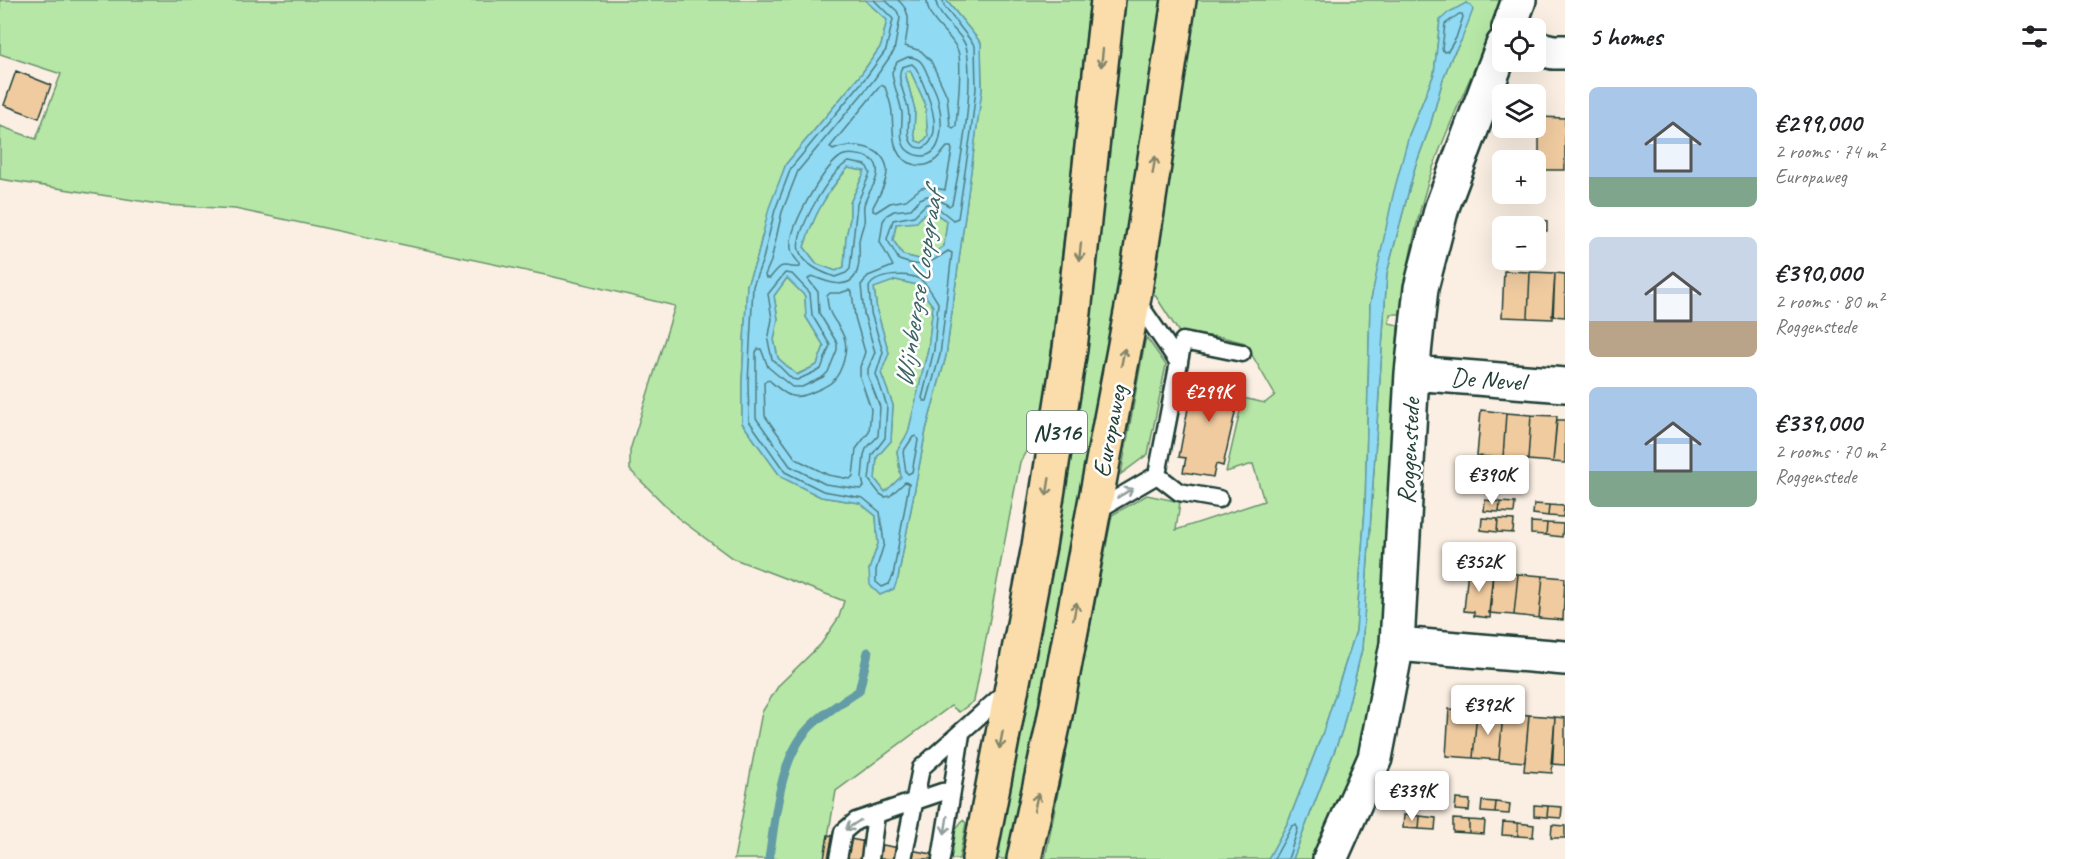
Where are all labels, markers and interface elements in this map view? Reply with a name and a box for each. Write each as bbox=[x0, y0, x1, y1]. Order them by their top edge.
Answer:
map controls bbox=[1492, 18, 1546, 270]
button: locate bbox=[1492, 18, 1546, 72]
text: 5 homes bbox=[1589, 20, 1662, 53]
icon: filters bbox=[2018, 20, 2051, 53]
one-way arrow bbox=[1096, 48, 1107, 68]
button: layers bbox=[1492, 84, 1546, 138]
text: €299,000 bbox=[1775, 106, 1861, 139]
icon: home bbox=[1637, 111, 1709, 183]
text: 2 rooms · 74 m² bbox=[1775, 139, 1883, 164]
button: + bbox=[1492, 150, 1546, 204]
one-way arrow bbox=[1149, 155, 1160, 175]
text: Europaweg bbox=[1775, 164, 1847, 189]
water label: Wijnbergse Loopgraaf bbox=[886, 178, 952, 389]
button: − bbox=[1492, 216, 1546, 270]
one-way arrow bbox=[1074, 241, 1085, 261]
text: €390,000 bbox=[1775, 256, 1862, 289]
icon: home bbox=[1637, 261, 1709, 333]
text: 2 rooms · 80 m² bbox=[1775, 289, 1883, 314]
text: Roggenstede bbox=[1775, 314, 1857, 339]
one-way arrow bbox=[1118, 348, 1129, 368]
street label: De Nevel bbox=[1450, 360, 1531, 399]
pin: €299K bbox=[1167, 372, 1251, 423]
text: €299K bbox=[1186, 379, 1232, 404]
street label: Europaweg bbox=[1084, 380, 1135, 480]
street label: Roggenstede bbox=[1389, 395, 1428, 505]
text: €339,000 bbox=[1775, 406, 1862, 439]
road number: N316 bbox=[1027, 411, 1087, 453]
icon: home bbox=[1637, 411, 1709, 483]
text: 2 rooms · 70 m² bbox=[1775, 439, 1883, 464]
pin: €390K bbox=[1450, 455, 1534, 506]
text: €390K bbox=[1469, 462, 1515, 487]
text: Roggenstede bbox=[1775, 464, 1857, 489]
one-way arrow bbox=[1043, 476, 1054, 496]
one-way arrow bbox=[1116, 487, 1133, 499]
pin: €352K bbox=[1437, 542, 1521, 593]
text: €352K bbox=[1456, 549, 1502, 574]
one-way arrow bbox=[1070, 601, 1081, 621]
pin: €392K bbox=[1446, 685, 1530, 736]
text: €392K bbox=[1465, 692, 1511, 717]
one-way arrow bbox=[995, 730, 1006, 750]
pin: €339K bbox=[1370, 771, 1454, 822]
text: €339K bbox=[1389, 778, 1435, 803]
one-way arrow bbox=[1031, 793, 1042, 812]
one-way arrow bbox=[941, 815, 952, 834]
one-way arrow bbox=[845, 820, 862, 832]

